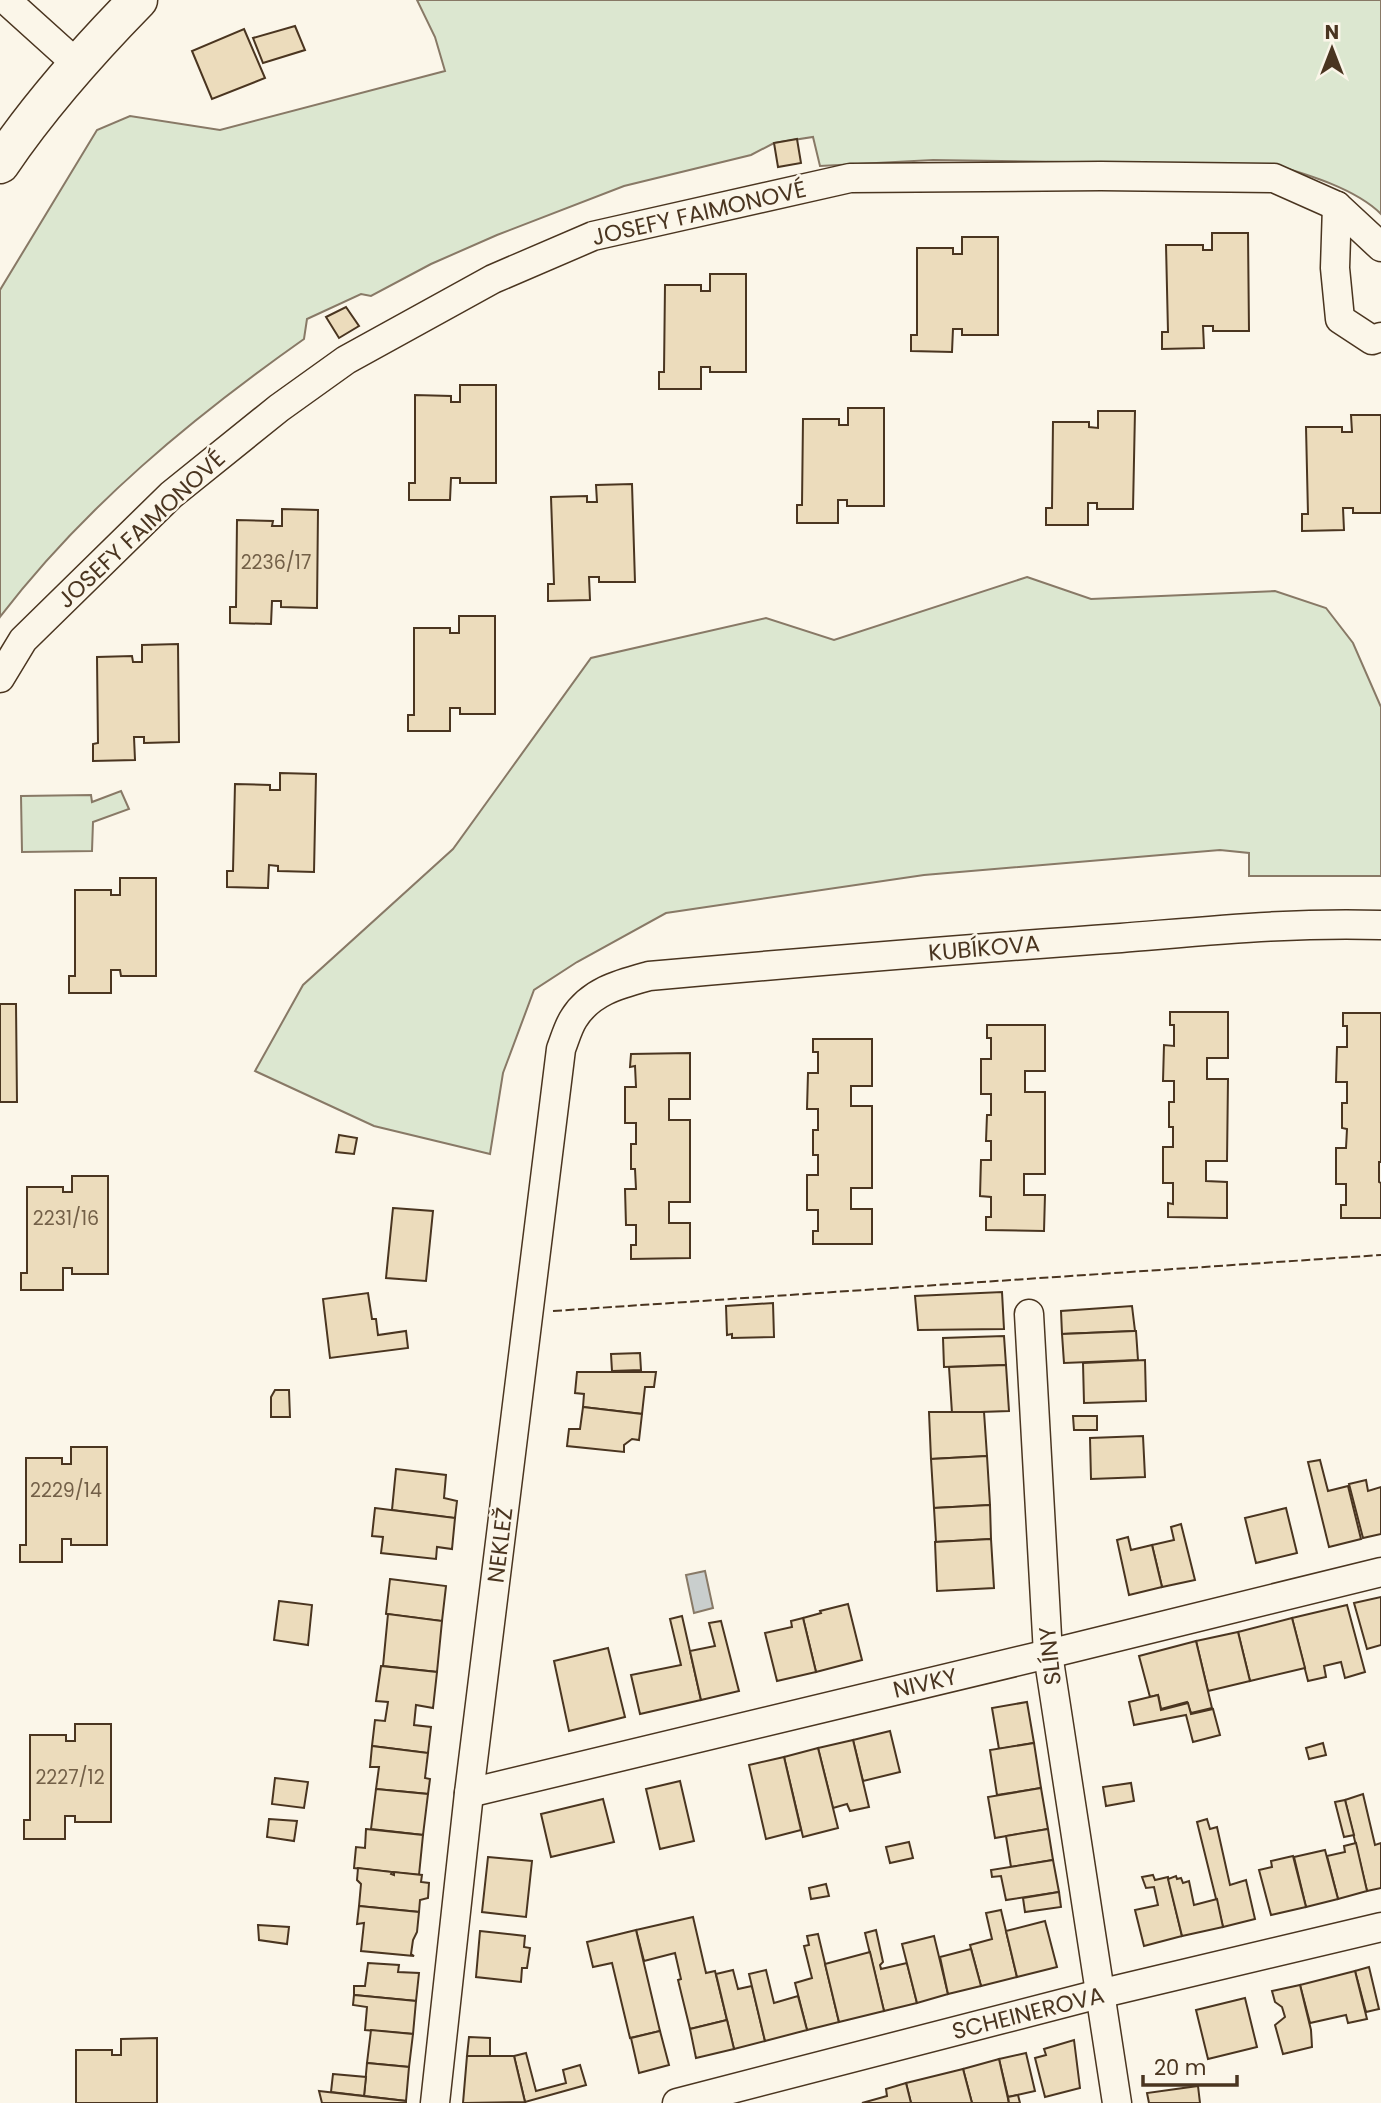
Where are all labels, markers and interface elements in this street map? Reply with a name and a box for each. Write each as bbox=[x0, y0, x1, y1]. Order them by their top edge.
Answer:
north arrow bbox=[1297, 14, 1367, 84]
text: N bbox=[1325, 19, 1339, 46]
street label: JOSEFY FAIMONOVÉ bbox=[589, 173, 809, 253]
street label: JOSEFY FAIMONOVÉ bbox=[50, 443, 232, 615]
house number: 2236/17 bbox=[241, 549, 311, 576]
street label: KUBÍKOVA bbox=[927, 927, 1041, 969]
house number: 2231/16 bbox=[33, 1205, 99, 1232]
house number: 2229/14 bbox=[30, 1477, 102, 1504]
street label: NEKLEŽ bbox=[479, 1505, 521, 1585]
street label: SLÍNY bbox=[1031, 1625, 1069, 1687]
street label: NIVKY bbox=[890, 1660, 960, 1706]
house number: 2227/12 bbox=[35, 1764, 105, 1791]
street label: SCHEINEROVA bbox=[949, 1979, 1107, 2047]
scale bar bbox=[1143, 2044, 1238, 2088]
text: 20 m bbox=[1154, 2053, 1207, 2082]

